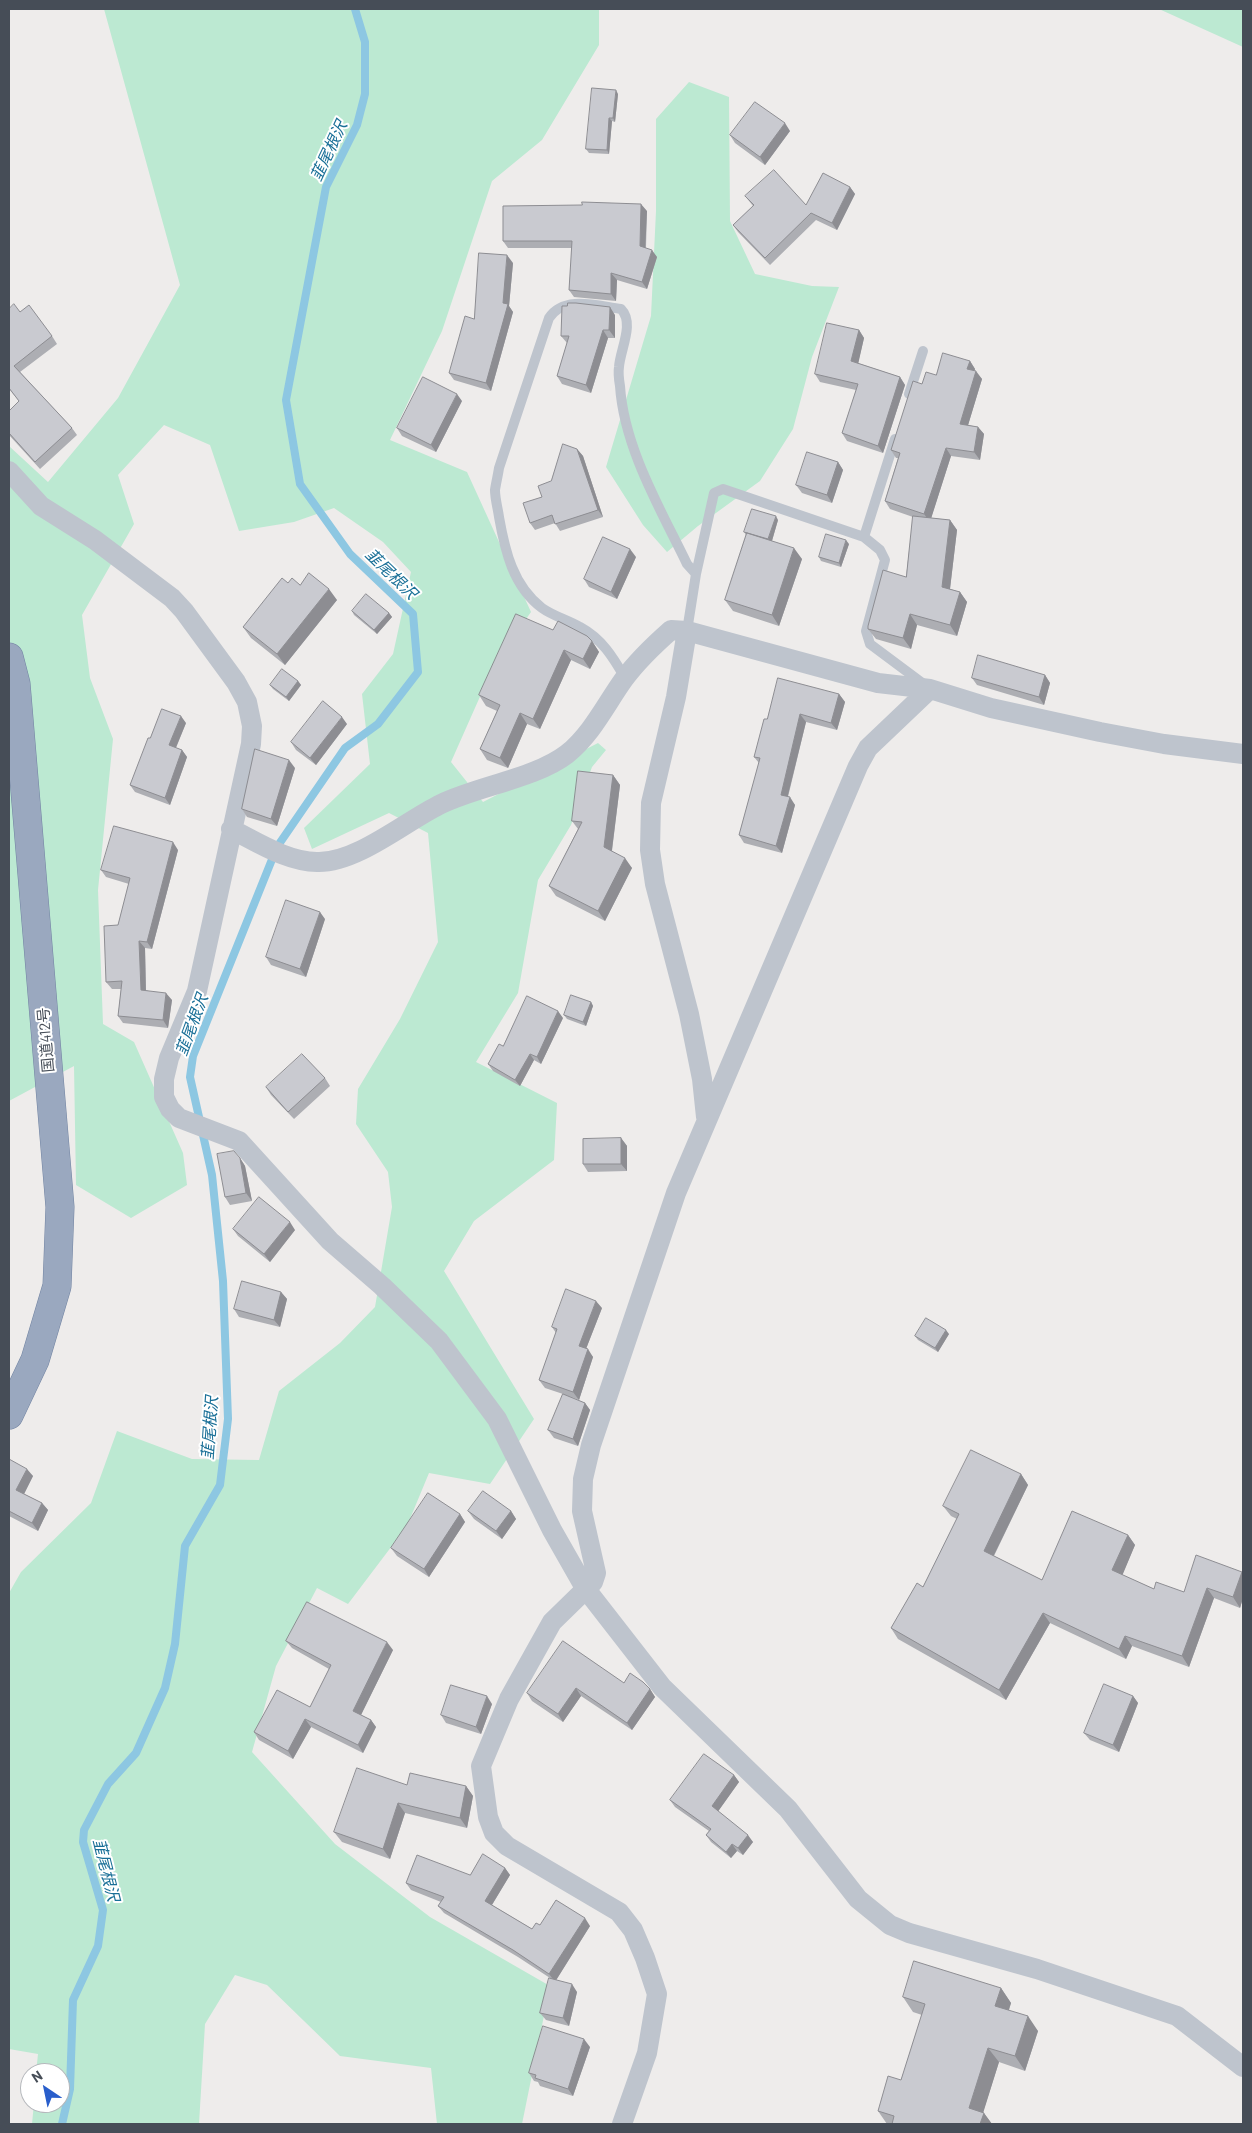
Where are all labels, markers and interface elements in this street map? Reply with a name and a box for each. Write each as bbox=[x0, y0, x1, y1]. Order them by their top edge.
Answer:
water label: 韮尾根沢 bbox=[307, 118, 351, 184]
water label: 韮尾根沢 bbox=[361, 545, 421, 603]
water label: 韮尾根沢 bbox=[172, 992, 212, 1058]
street label: 国道412号 bbox=[34, 1007, 58, 1073]
water label: 韮尾根沢 bbox=[198, 1395, 222, 1461]
water label: 韮尾根沢 bbox=[89, 1837, 123, 1903]
north arrow bbox=[20, 2063, 70, 2113]
text: N bbox=[28, 2066, 46, 2086]

